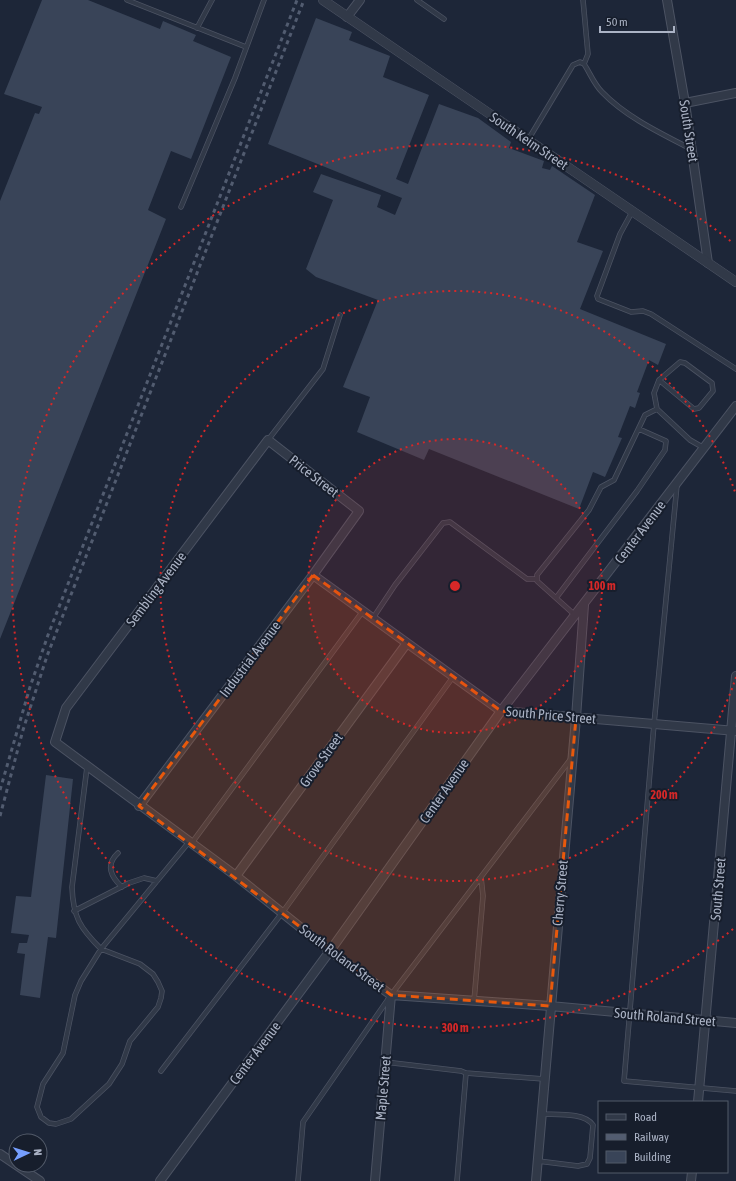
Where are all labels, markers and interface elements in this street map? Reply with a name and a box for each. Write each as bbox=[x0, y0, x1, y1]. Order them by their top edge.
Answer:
scale bar bbox=[600, 8, 674, 34]
text: 50 m bbox=[606, 15, 628, 29]
street label: South Street bbox=[676, 99, 702, 163]
street label: South Keim Street bbox=[487, 109, 571, 173]
street label: Price Street bbox=[286, 452, 342, 500]
street label: Center Avenue bbox=[611, 497, 669, 567]
street label: Sembling Avenue bbox=[123, 548, 189, 630]
centre of rings bbox=[448, 579, 462, 593]
text: 100 m bbox=[588, 579, 616, 593]
street label: Industrial Avenue bbox=[216, 618, 284, 700]
street label: South Price Street bbox=[505, 703, 597, 727]
street label: Grove Street bbox=[296, 730, 346, 790]
street label: Center Avenue bbox=[416, 756, 472, 826]
text: 200 m bbox=[650, 788, 678, 802]
street label: South Street bbox=[707, 857, 729, 921]
street label: Cherry Street bbox=[549, 859, 571, 927]
street label: South Roland Street bbox=[297, 921, 387, 995]
street label: South Roland Street bbox=[614, 1005, 716, 1029]
street label: Center Avenue bbox=[226, 1018, 284, 1088]
text: 300 m bbox=[441, 1021, 469, 1035]
street label: Maple Street bbox=[372, 1055, 394, 1121]
legend bbox=[598, 1101, 728, 1173]
text: Road bbox=[634, 1110, 657, 1124]
text: Railway bbox=[634, 1130, 669, 1144]
north arrow bbox=[8, 1133, 48, 1173]
text: N bbox=[32, 1149, 44, 1156]
text: Building bbox=[634, 1150, 672, 1164]

